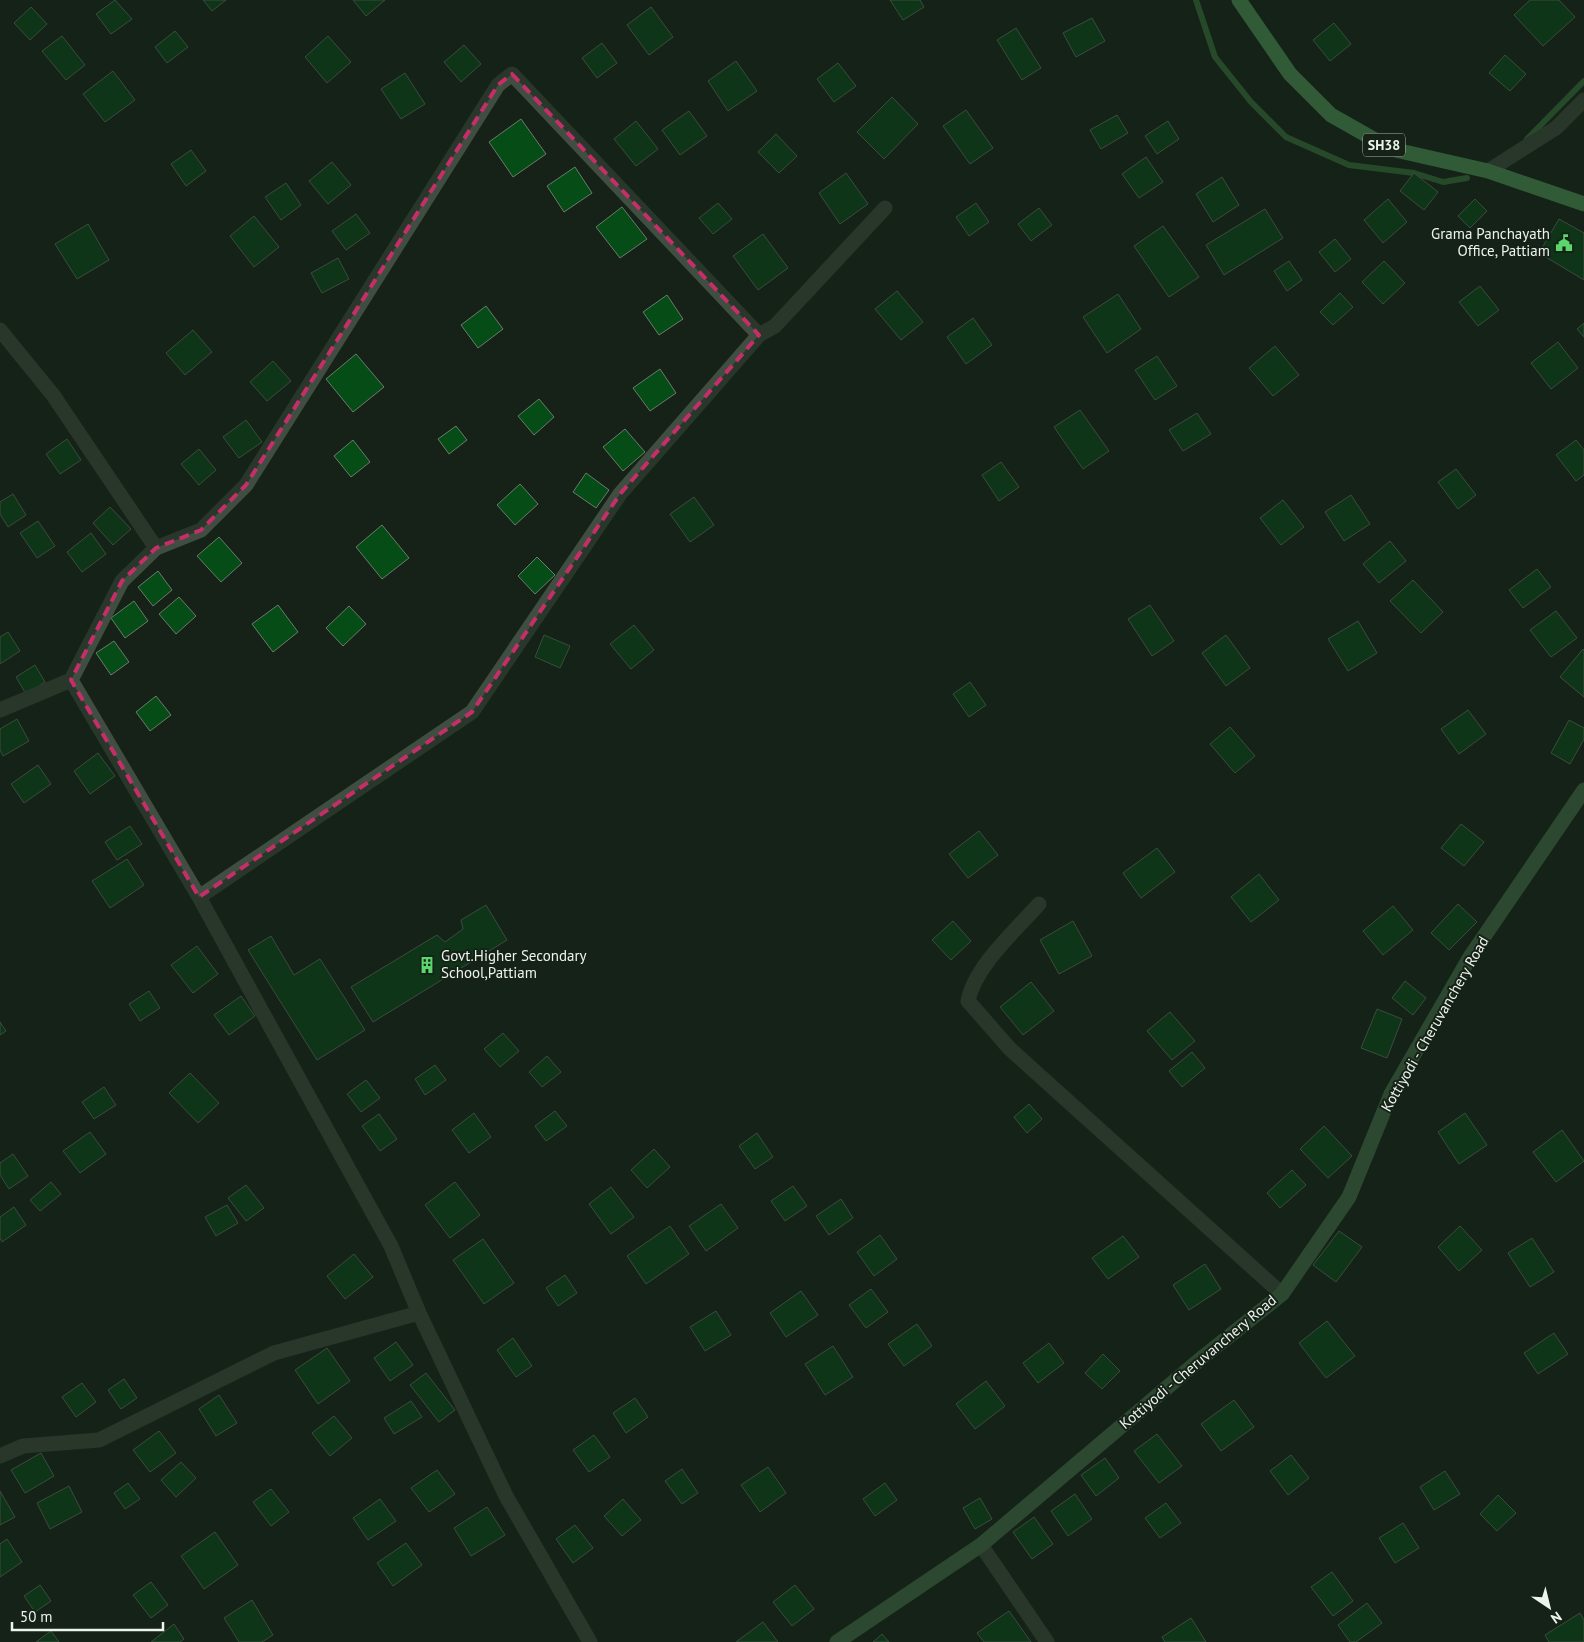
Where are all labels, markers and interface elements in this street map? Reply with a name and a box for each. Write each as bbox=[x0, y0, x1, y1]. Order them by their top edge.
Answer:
road number: SH38 bbox=[1363, 134, 1405, 156]
place label: Grama Panchayath Office, Pattiam bbox=[1431, 224, 1550, 260]
public building icon: Grama Panchayath Office, Pattiam bbox=[1554, 233, 1574, 253]
street label: Kottiyodi - Cheruvanchery Road bbox=[1377, 933, 1493, 1115]
place label: Govt.Higher Secondary School,Pattiam bbox=[441, 946, 587, 982]
building icon: Govt.Higher Secondary School,Pattiam bbox=[417, 955, 437, 975]
street label: Kottiyodi - Cheruvanchery Road bbox=[1115, 1290, 1280, 1433]
north arrow bbox=[1524, 1582, 1574, 1632]
scale bar bbox=[12, 1600, 164, 1632]
text: 50 m bbox=[20, 1607, 53, 1626]
text: N bbox=[1548, 1608, 1565, 1628]

